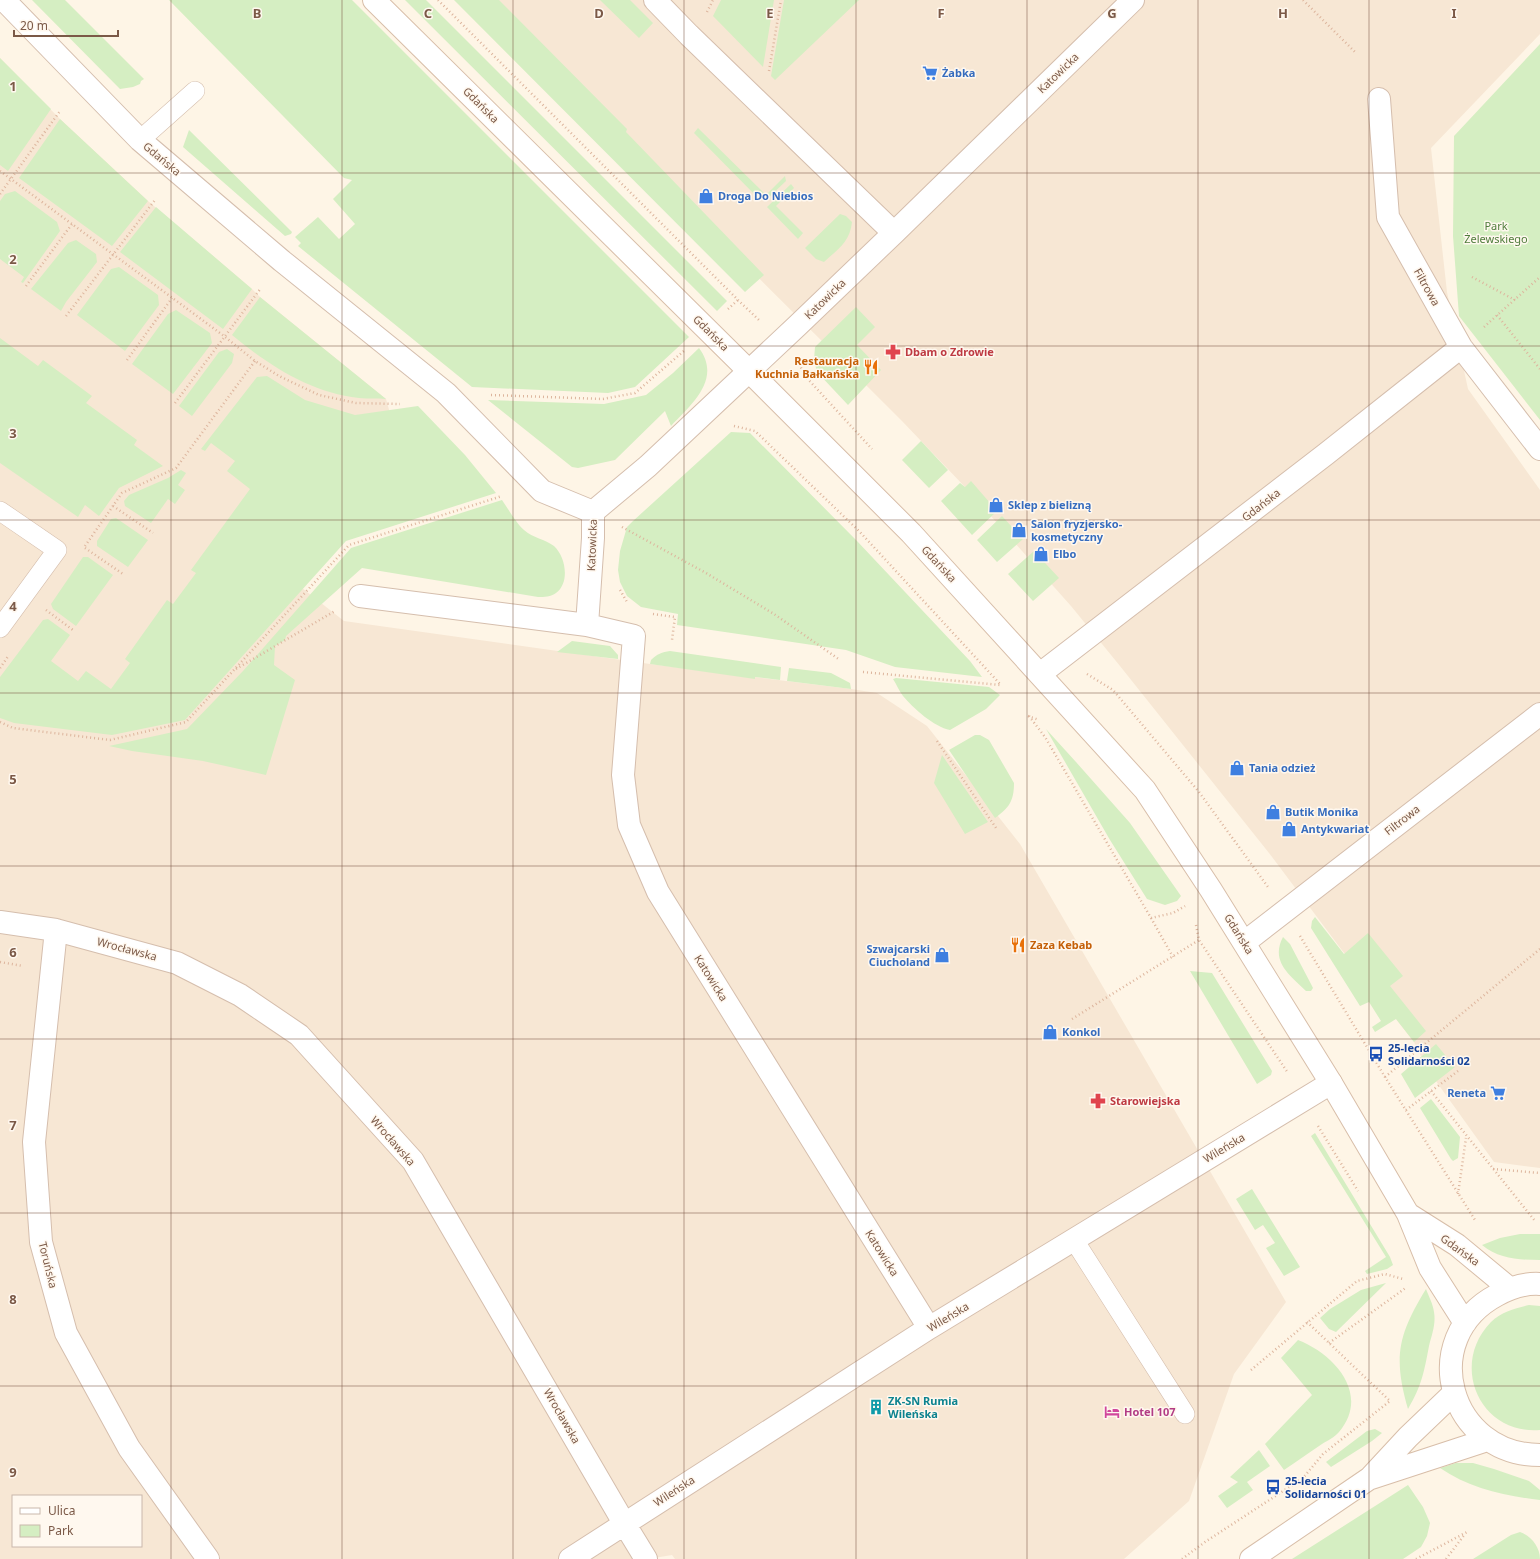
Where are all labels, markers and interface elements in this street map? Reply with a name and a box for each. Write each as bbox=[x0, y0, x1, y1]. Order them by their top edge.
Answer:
text: B bbox=[253, 4, 261, 22]
text: C bbox=[424, 4, 432, 22]
text: D bbox=[594, 4, 604, 22]
text: E bbox=[766, 4, 774, 22]
text: F bbox=[937, 4, 945, 22]
text: G bbox=[1107, 4, 1117, 22]
text: H bbox=[1278, 4, 1288, 22]
text: I bbox=[1451, 4, 1457, 22]
scale bar bbox=[14, 12, 118, 38]
text: 20 m bbox=[20, 17, 48, 34]
street label: Katowicka bbox=[1034, 49, 1082, 96]
supermarket icon: Żabka bbox=[921, 64, 939, 82]
place label: Żabka bbox=[942, 65, 975, 80]
text: 1 bbox=[9, 77, 17, 95]
street label: Gdańska bbox=[460, 83, 503, 126]
street label: Gdańska bbox=[140, 138, 184, 179]
shop icon: Droga Do Niebios bbox=[697, 187, 715, 205]
place label: Droga Do Niebios bbox=[718, 188, 814, 203]
park label: Park Żelewskiego bbox=[1464, 218, 1528, 246]
text: 2 bbox=[9, 250, 17, 268]
street label: Filtrowa bbox=[1411, 265, 1444, 308]
street label: Katowicka bbox=[801, 275, 849, 322]
street label: Gdańska bbox=[690, 311, 733, 354]
pharmacy icon: Dbam o Zdrowie bbox=[884, 343, 902, 361]
place label: Dbam o Zdrowie bbox=[905, 344, 994, 359]
place label: Restauracja Kuchnia Bałkańska bbox=[755, 353, 859, 381]
restaurant icon: Restauracja Kuchnia Bałkańska bbox=[862, 358, 880, 376]
text: 3 bbox=[9, 424, 17, 442]
street label: Gdańska bbox=[1238, 485, 1283, 524]
shop icon: Sklep z bielizną bbox=[987, 496, 1005, 514]
place label: Sklep z bielizną bbox=[1008, 497, 1091, 512]
place label: Salon fryzjersko- kosmetyczny bbox=[1031, 516, 1123, 544]
street label: Katowicka bbox=[583, 519, 600, 571]
shop icon: Salon fryzjersko- kosmetyczny bbox=[1010, 521, 1028, 539]
street label: Gdańska bbox=[919, 542, 960, 585]
shop icon: Elbo bbox=[1032, 545, 1050, 563]
place label: Elbo bbox=[1053, 546, 1076, 561]
text: 4 bbox=[9, 597, 17, 615]
shop icon: Tania odzież bbox=[1228, 759, 1246, 777]
place label: Tania odzież bbox=[1249, 760, 1316, 775]
text: 5 bbox=[9, 770, 17, 788]
street label: Filtrowa bbox=[1381, 801, 1422, 838]
shop icon: Butik Monika bbox=[1264, 803, 1282, 821]
place label: Butik Monika bbox=[1285, 804, 1358, 819]
shop icon: Antykwariat bbox=[1280, 820, 1298, 838]
place label: Antykwariat bbox=[1301, 821, 1369, 836]
street label: Gdańska bbox=[1221, 911, 1258, 957]
street label: Wrocławska bbox=[96, 933, 159, 964]
restaurant icon: Zaza Kebab bbox=[1009, 936, 1027, 954]
place label: Zaza Kebab bbox=[1030, 937, 1092, 952]
place label: Szwajcarski Ciucholand bbox=[866, 941, 930, 969]
text: 6 bbox=[9, 943, 17, 961]
shop icon: Szwajcarski Ciucholand bbox=[933, 946, 951, 964]
street label: Katowicka bbox=[691, 952, 732, 1004]
shop icon: Konkol bbox=[1041, 1023, 1059, 1041]
place label: Konkol bbox=[1062, 1024, 1100, 1039]
place label: 25-lecia Solidarności 02 bbox=[1388, 1040, 1470, 1068]
bus stop icon: 25-lecia Solidarności 02 bbox=[1367, 1045, 1385, 1063]
supermarket icon: Reneta bbox=[1489, 1084, 1507, 1102]
place label: Reneta bbox=[1447, 1085, 1486, 1100]
pharmacy icon: Starowiejska bbox=[1089, 1092, 1107, 1110]
place label: Starowiejska bbox=[1110, 1093, 1180, 1108]
street label: Wrocławska bbox=[368, 1113, 419, 1169]
text: 7 bbox=[9, 1116, 17, 1134]
street label: Wileńska bbox=[1200, 1129, 1247, 1166]
street label: Katowicka bbox=[862, 1227, 903, 1279]
street label: Gdańska bbox=[1438, 1230, 1483, 1269]
street label: Toruńska bbox=[35, 1240, 62, 1290]
text: 8 bbox=[9, 1290, 17, 1308]
street label: Wileńska bbox=[924, 1298, 971, 1335]
street label: Wrocławska bbox=[541, 1385, 584, 1446]
place label: ZK-SN Rumia Wileńska bbox=[888, 1393, 958, 1421]
building icon: ZK-SN Rumia Wileńska bbox=[867, 1398, 885, 1416]
hotel icon: Hotel 107 bbox=[1103, 1403, 1121, 1421]
place label: Hotel 107 bbox=[1124, 1404, 1176, 1419]
text: 9 bbox=[9, 1463, 17, 1481]
street label: Wileńska bbox=[650, 1472, 697, 1509]
place label: 25-lecia Solidarności 01 bbox=[1285, 1473, 1367, 1501]
bus stop icon: 25-lecia Solidarności 01 bbox=[1264, 1478, 1282, 1496]
legend bbox=[12, 1495, 142, 1547]
text: Ulica bbox=[48, 1502, 75, 1519]
text: Park bbox=[48, 1522, 74, 1539]

